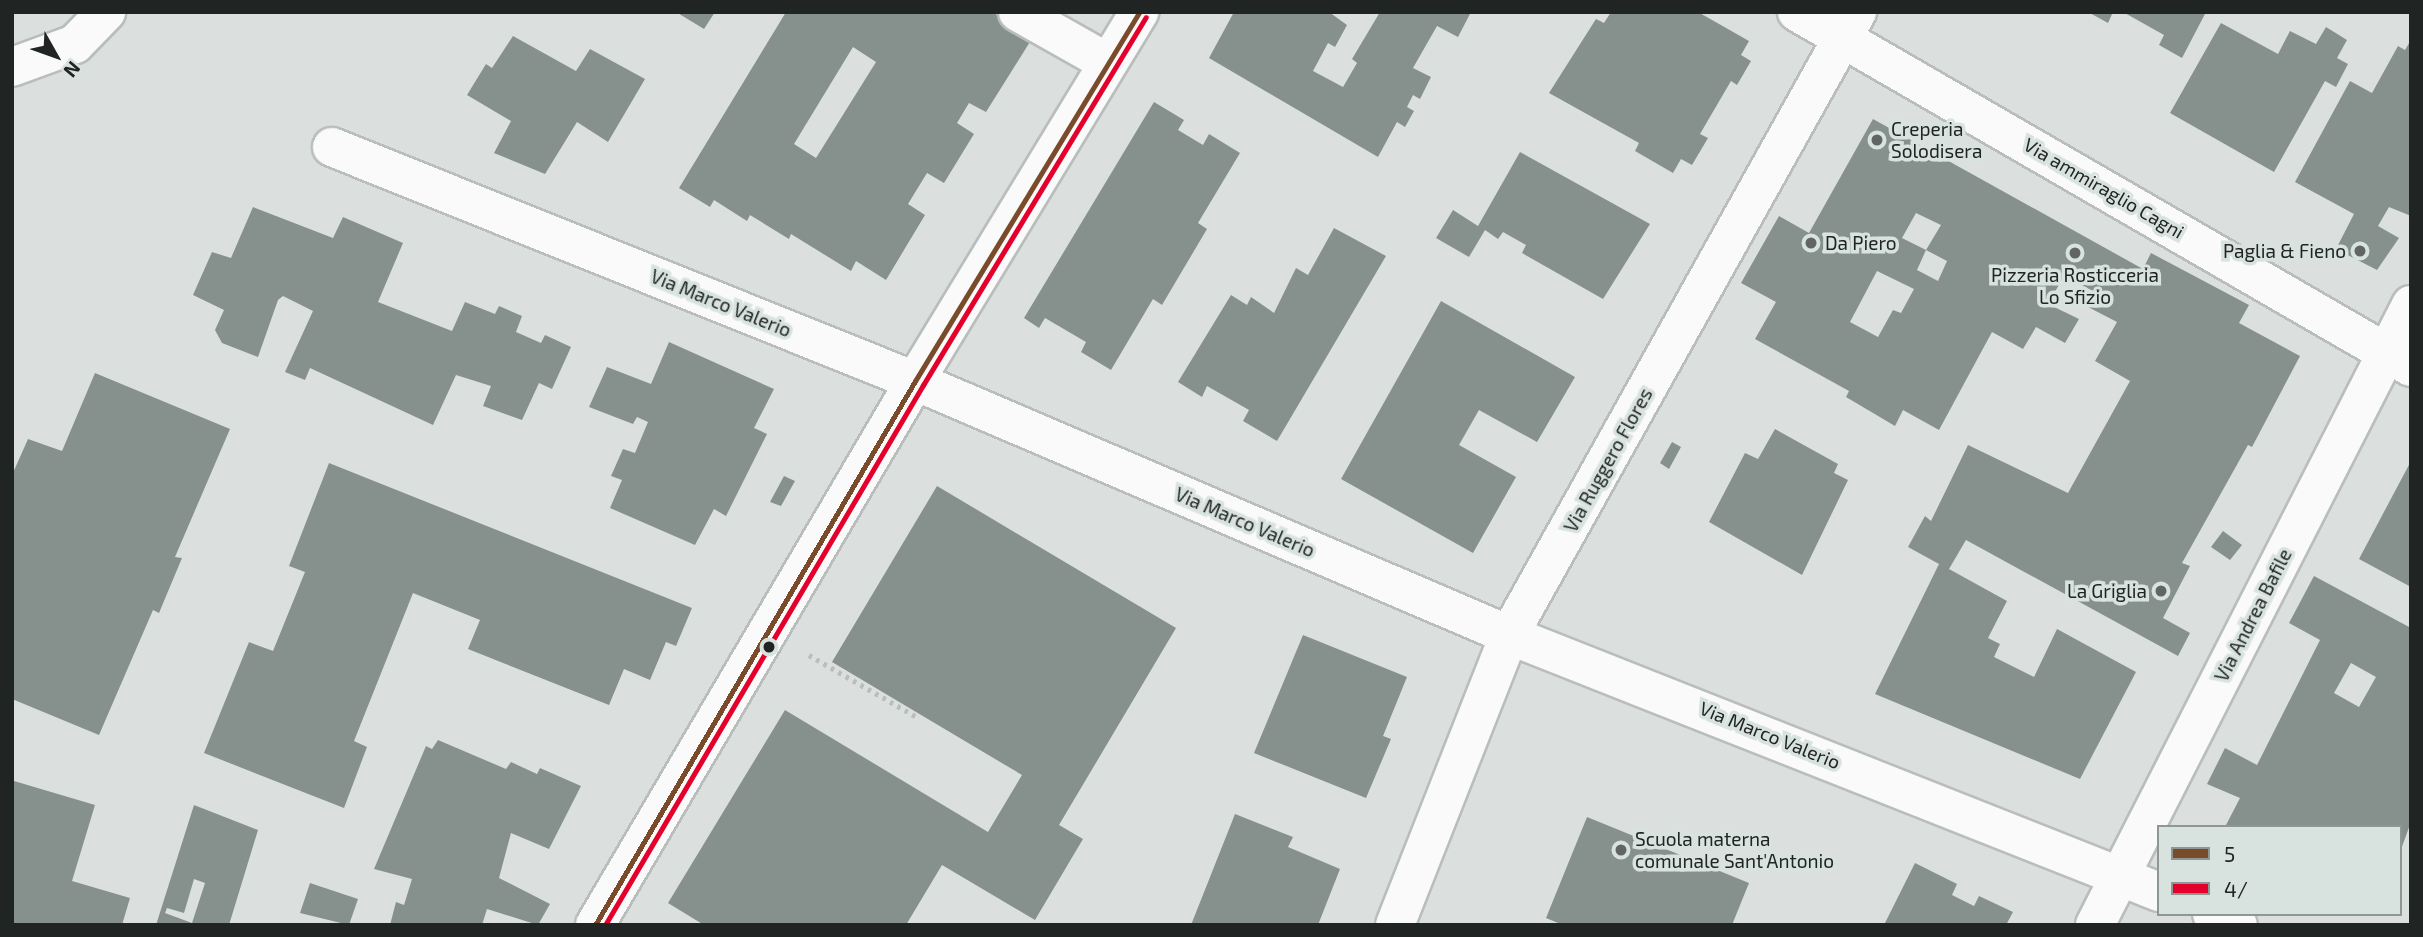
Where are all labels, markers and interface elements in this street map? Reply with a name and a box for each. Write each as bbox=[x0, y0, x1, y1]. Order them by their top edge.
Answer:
north arrow bbox=[21, 21, 91, 91]
text: N bbox=[59, 57, 86, 82]
place label: Creperia Solodisera bbox=[1891, 118, 1982, 162]
marker: Creperia Solodisera bbox=[1869, 132, 1885, 148]
street label: Via ammiraglio Cagni bbox=[2020, 133, 2188, 243]
place label: Da Piero bbox=[1825, 232, 1897, 254]
marker: Da Piero bbox=[1803, 235, 1819, 251]
place label: Paglia & Fieno bbox=[2223, 240, 2346, 262]
marker: Paglia & Fieno bbox=[2352, 243, 2368, 259]
marker: Pizzeria Rosticceria Lo Sfizio bbox=[2067, 245, 2083, 261]
street label: Via Marco Valerio bbox=[647, 264, 795, 342]
place label: Pizzeria Rosticceria Lo Sfizio bbox=[1991, 264, 2159, 308]
street label: Via Ruggero Flores bbox=[1559, 384, 1657, 536]
street label: Via Marco Valerio bbox=[1171, 482, 1319, 562]
street label: Via Andrea Bafile bbox=[2210, 545, 2296, 685]
place label: La Griglia bbox=[2067, 580, 2147, 602]
marker: La Griglia bbox=[2153, 583, 2169, 599]
unlabelled marker bbox=[762, 640, 776, 654]
street label: Via Marco Valerio bbox=[1696, 696, 1844, 774]
legend bbox=[2157, 825, 2402, 916]
place label: Scuola materna comunale Sant'Antonio bbox=[1635, 828, 1834, 872]
text: 5 bbox=[2224, 841, 2235, 866]
marker: Scuola materna comunale Sant'Antonio bbox=[1613, 842, 1629, 858]
text: 4/ bbox=[2224, 876, 2248, 901]

